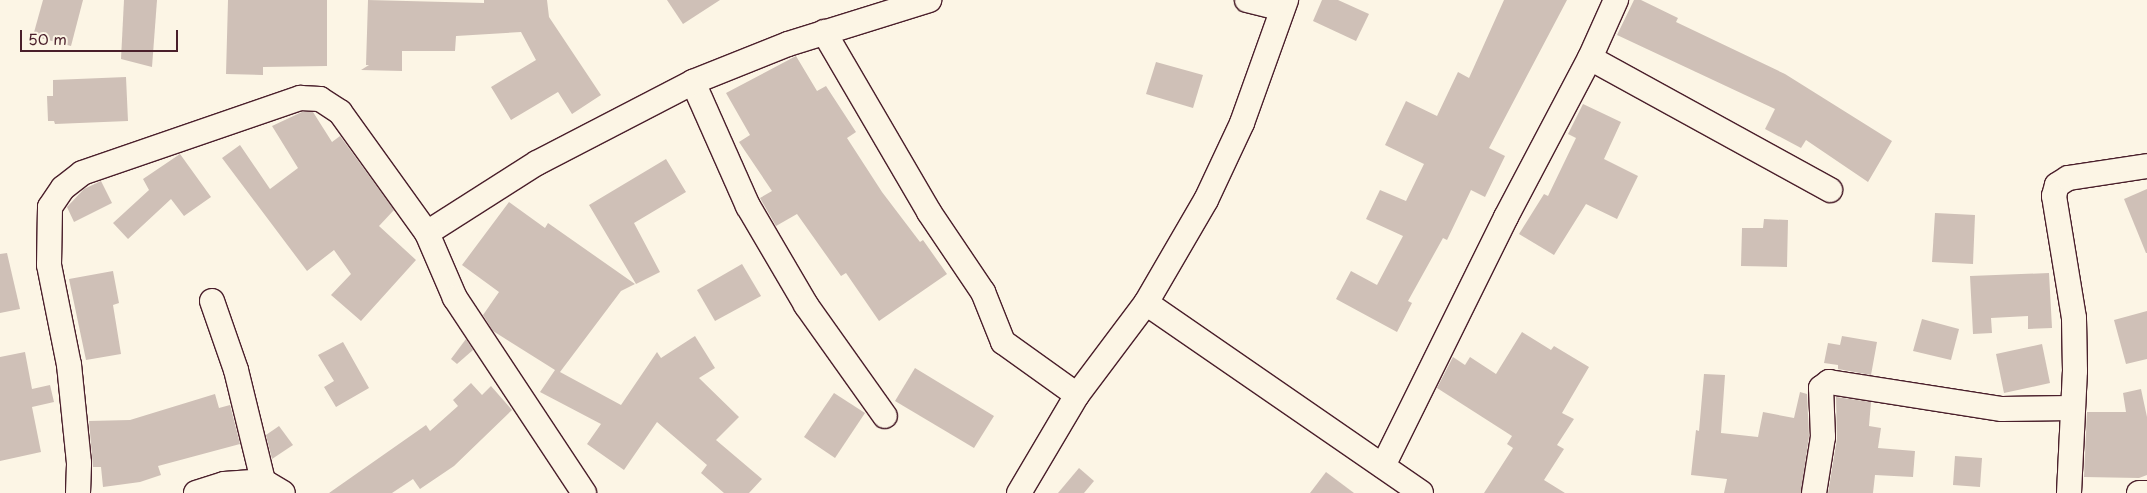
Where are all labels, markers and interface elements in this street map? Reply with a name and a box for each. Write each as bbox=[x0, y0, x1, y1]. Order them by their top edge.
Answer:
scale bar bbox=[22, 20, 180, 52]
text: 50 m bbox=[28, 27, 67, 50]

